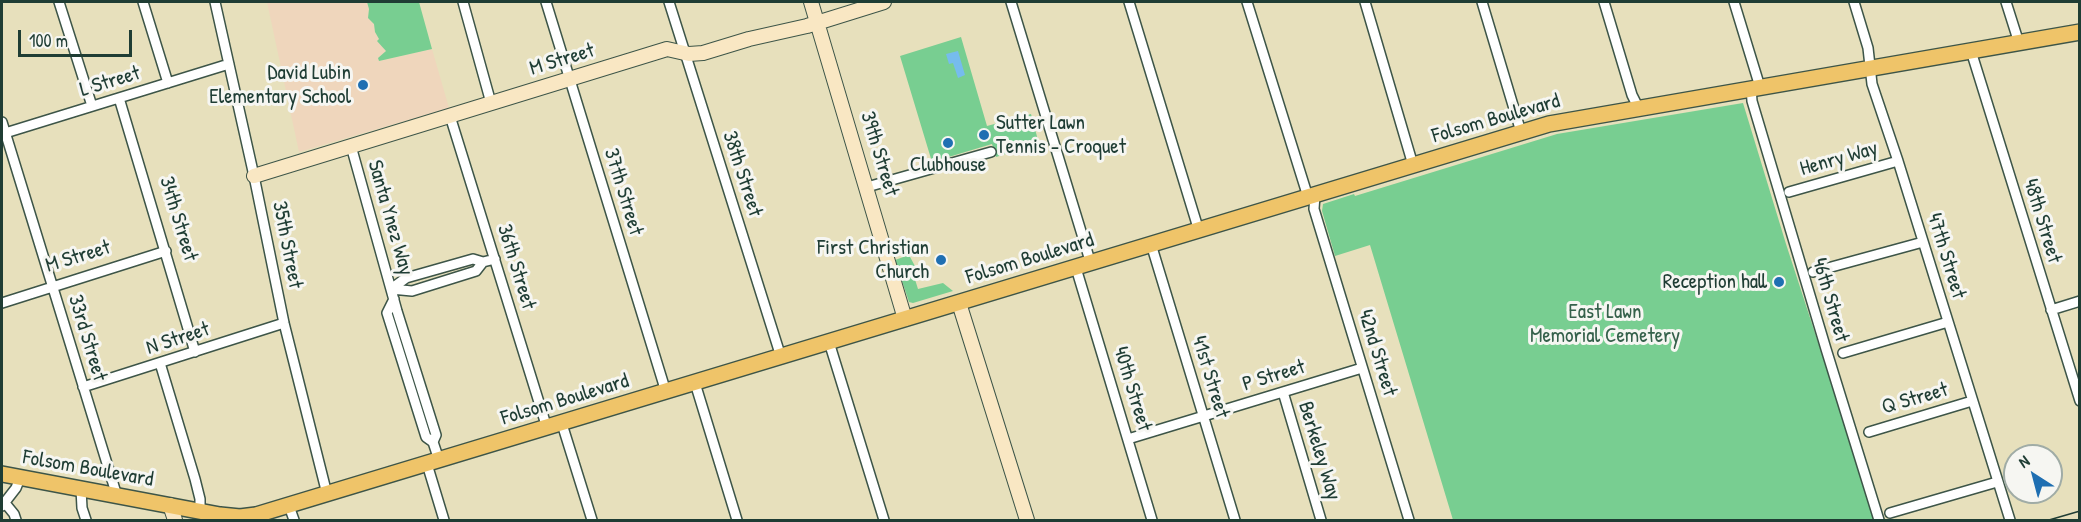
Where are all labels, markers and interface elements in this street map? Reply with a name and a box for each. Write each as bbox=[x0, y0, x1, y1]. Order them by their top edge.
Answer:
scale bar bbox=[21, 18, 135, 56]
text: 100 m bbox=[29, 28, 68, 53]
street label: M Street bbox=[527, 38, 597, 82]
place label: David Lubin Elementary School bbox=[209, 60, 351, 110]
street label: L Street bbox=[77, 61, 143, 103]
marker: David Lubin Elementary School bbox=[356, 78, 370, 92]
street label: Folsom Boulevard bbox=[1429, 89, 1563, 149]
street label: 39th Street bbox=[854, 109, 904, 199]
place label: Sutter Lawn Tennis - Croquet bbox=[996, 110, 1126, 160]
street label: 38th Street bbox=[716, 128, 768, 220]
marker: Sutter Lawn Tennis - Croquet bbox=[977, 128, 991, 142]
marker: Clubhouse bbox=[941, 136, 955, 150]
street label: Henry Way bbox=[1797, 136, 1881, 182]
street label: 37th Street bbox=[598, 145, 648, 239]
place label: Clubhouse bbox=[910, 152, 986, 178]
street label: Santa Ynez Way bbox=[362, 158, 418, 278]
street label: 34th Street bbox=[153, 174, 203, 264]
street label: 48th Street bbox=[2017, 176, 2067, 266]
street label: 35th Street bbox=[266, 199, 308, 291]
street label: 47th Street bbox=[1921, 210, 1971, 302]
street label: 36th Street bbox=[491, 221, 541, 313]
street label: Folsom Boulevard bbox=[963, 228, 1097, 290]
street label: M Street bbox=[43, 235, 113, 279]
place label: First Christian Church bbox=[817, 235, 929, 285]
marker: First Christian Church bbox=[934, 253, 948, 267]
street label: 46th Street bbox=[1806, 255, 1854, 345]
place label: Reception hall bbox=[1663, 269, 1767, 295]
marker: Reception hall bbox=[1772, 275, 1786, 289]
street label: 33rd Street bbox=[62, 292, 112, 384]
park label: East Lawn Memorial Cemetery bbox=[1530, 299, 1680, 349]
street label: 42nd Street bbox=[1352, 307, 1402, 399]
street label: N Street bbox=[143, 317, 213, 361]
street label: 41st Street bbox=[1186, 333, 1234, 421]
street label: 40th Street bbox=[1107, 344, 1157, 434]
street label: P Street bbox=[1240, 355, 1308, 397]
street label: Folsom Boulevard bbox=[498, 369, 632, 431]
street label: Q Street bbox=[1879, 378, 1951, 420]
street label: Berkeley Way bbox=[1292, 399, 1346, 503]
north arrow bbox=[2003, 444, 2063, 504]
street label: Folsom Boulevard bbox=[21, 445, 155, 493]
text: N bbox=[2014, 450, 2033, 472]

